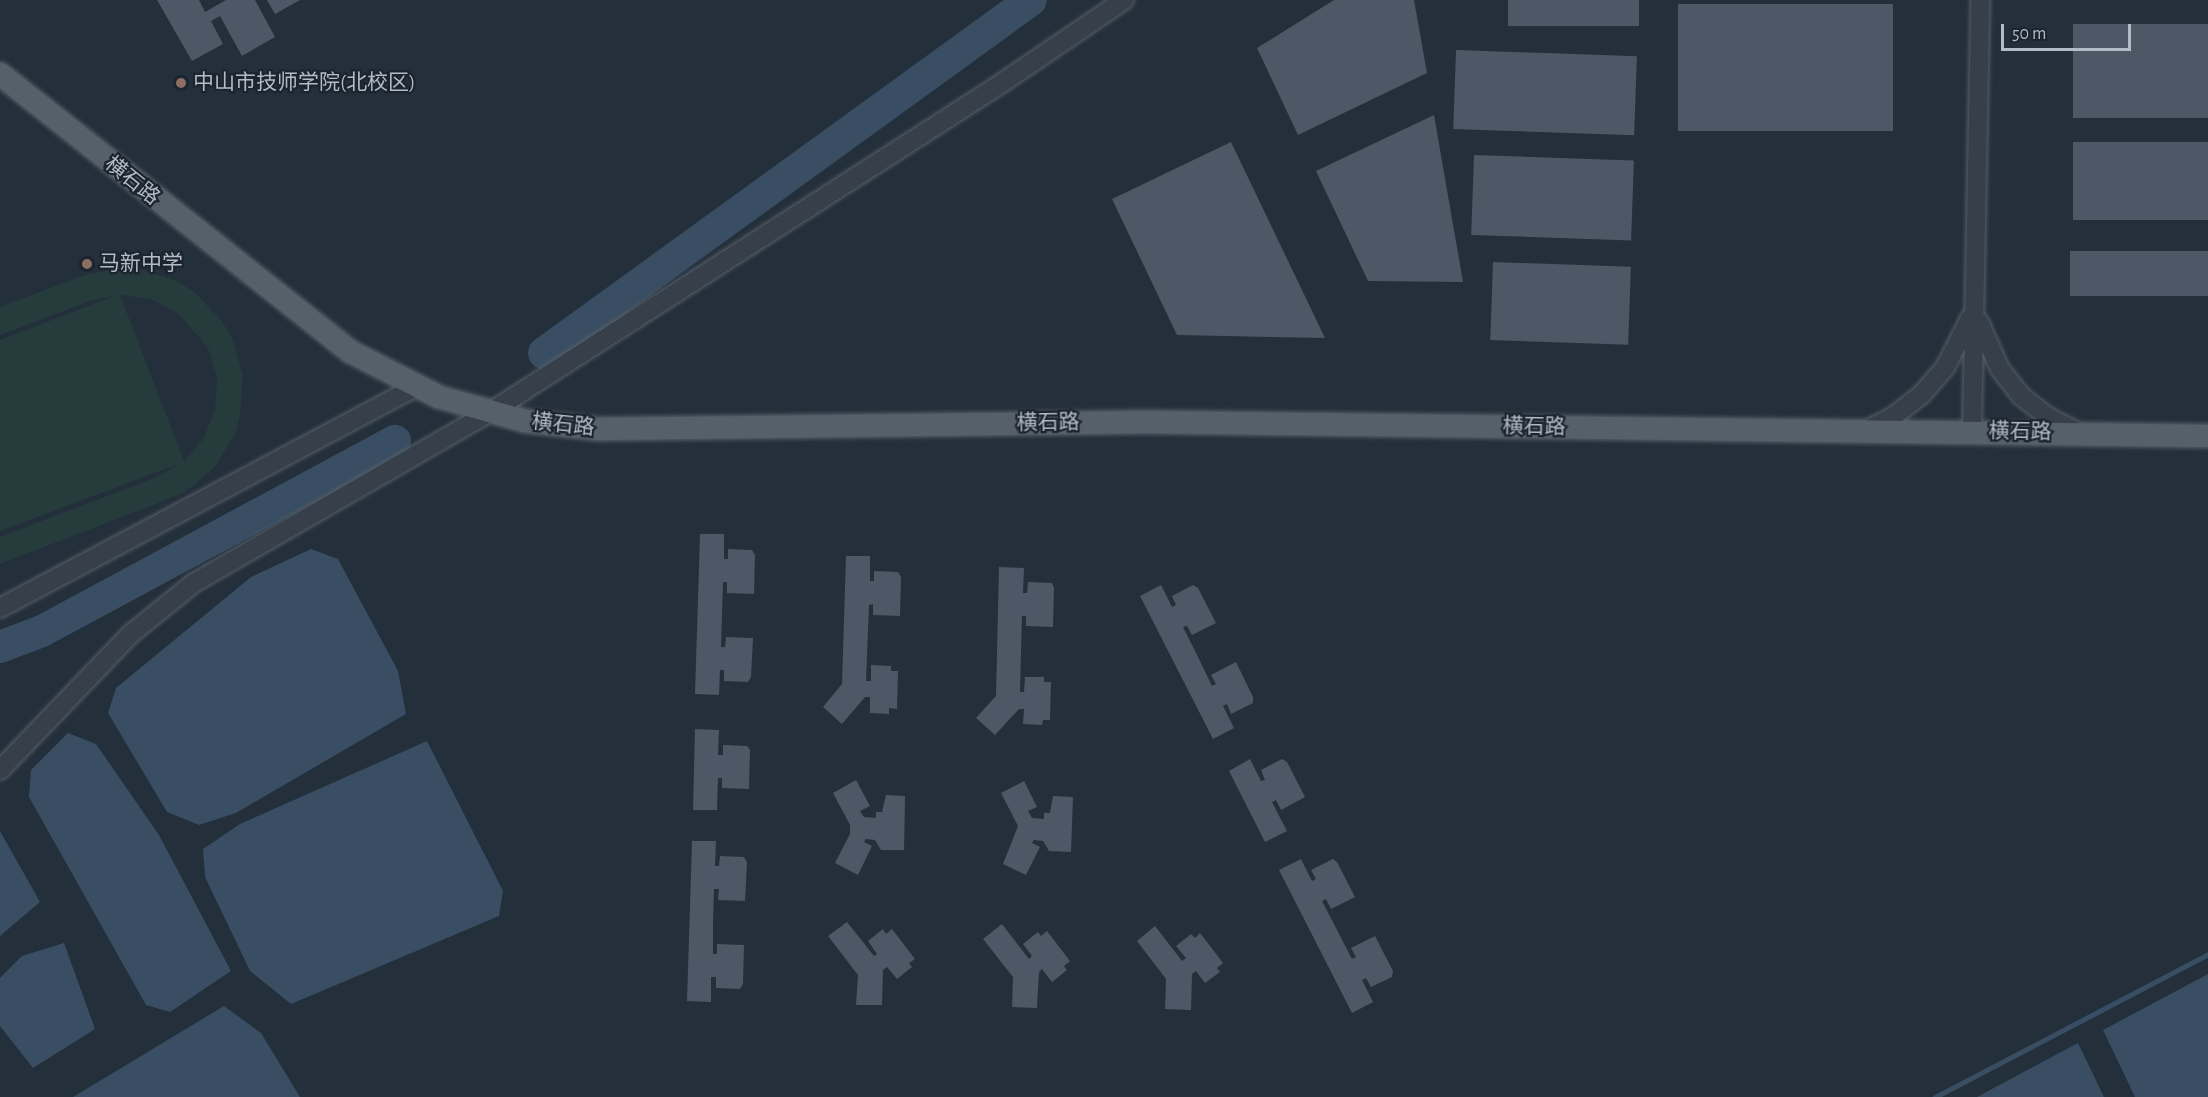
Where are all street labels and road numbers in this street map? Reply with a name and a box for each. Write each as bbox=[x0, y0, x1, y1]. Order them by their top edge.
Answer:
street label: 横石路 bbox=[100, 151, 164, 211]
street label: 横石路 bbox=[530, 409, 596, 441]
street label: 横石路 bbox=[1016, 410, 1080, 436]
street label: 横石路 bbox=[1502, 414, 1566, 440]
street label: 横石路 bbox=[1988, 419, 2052, 445]

